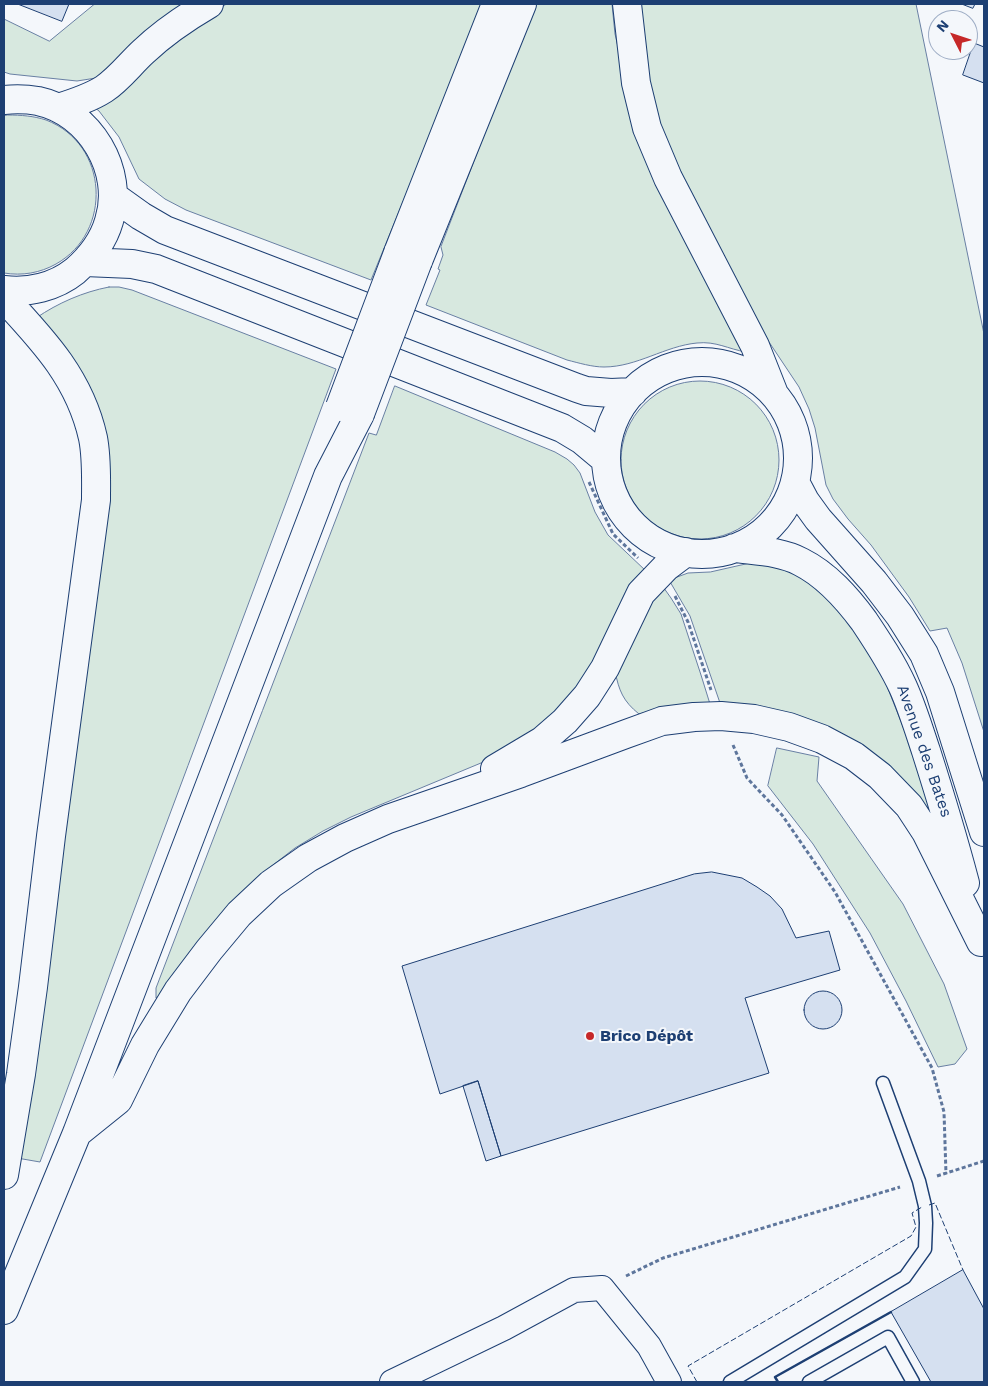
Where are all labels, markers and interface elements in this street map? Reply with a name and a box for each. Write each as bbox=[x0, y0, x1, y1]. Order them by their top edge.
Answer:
north arrow bbox=[928, 10, 978, 60]
text: N bbox=[933, 17, 952, 35]
street label: Avenue des Bates bbox=[892, 682, 956, 820]
place label: Brico Dépôt bbox=[600, 1026, 693, 1046]
marker: Brico Dépôt bbox=[584, 1030, 596, 1042]

